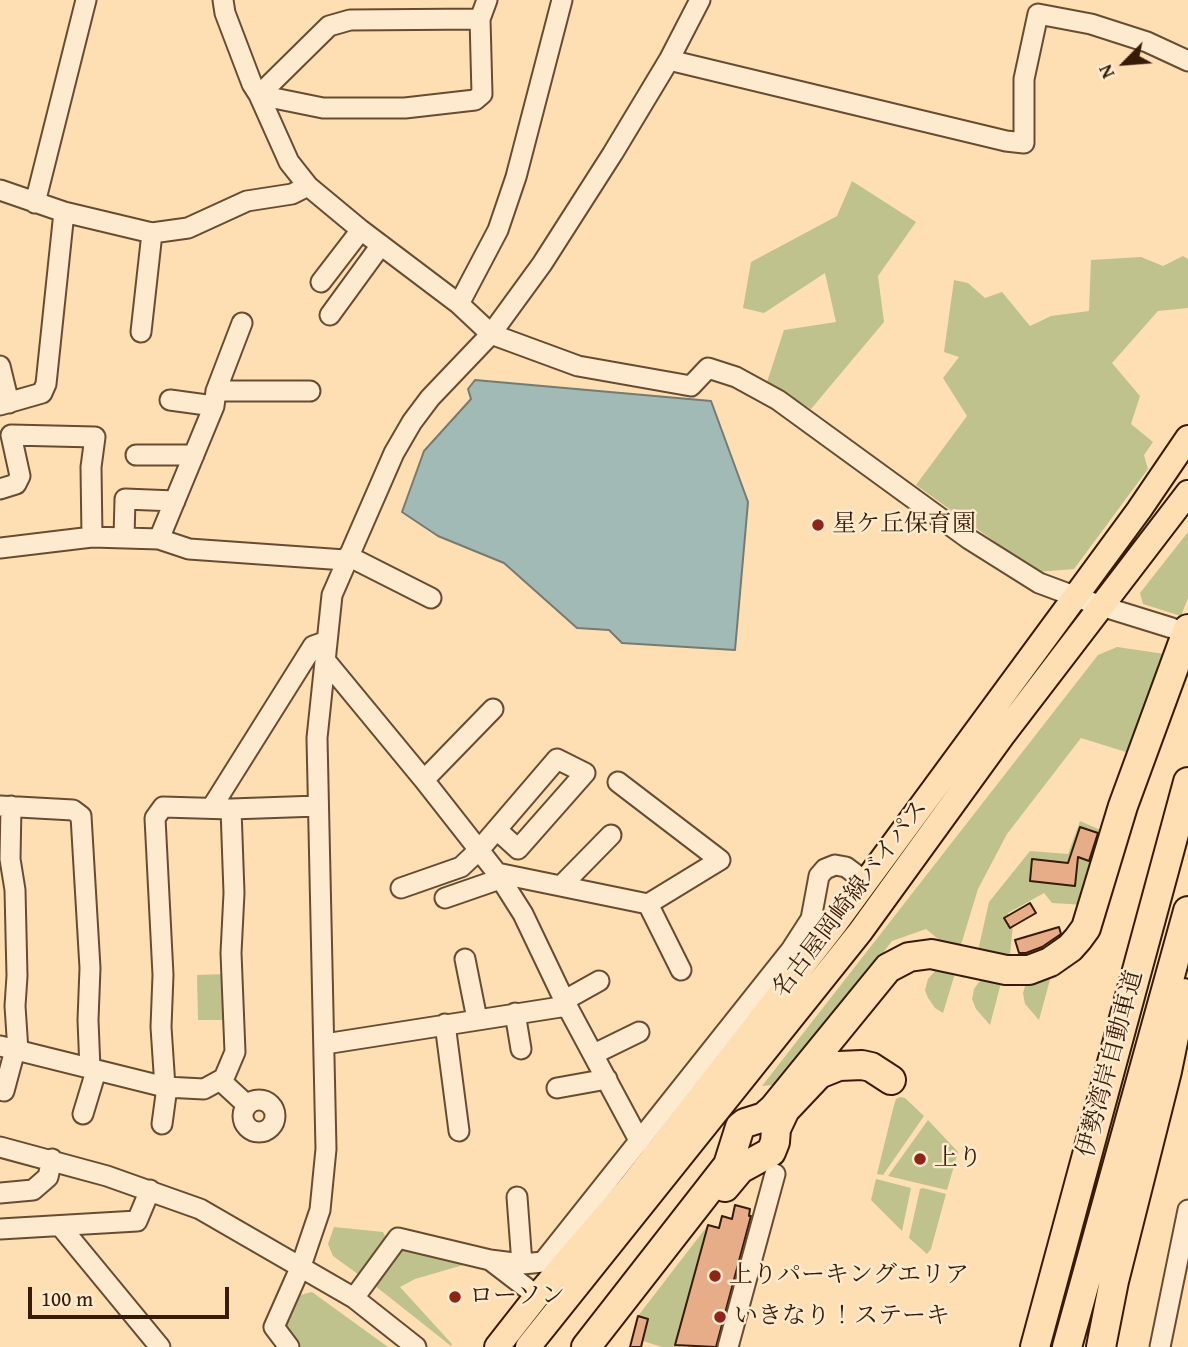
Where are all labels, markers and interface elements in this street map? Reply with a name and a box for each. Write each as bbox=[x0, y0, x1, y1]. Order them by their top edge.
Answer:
north arrow bbox=[1090, 28, 1160, 98]
text: N bbox=[1091, 60, 1121, 84]
place label: 星ケ丘保育園 bbox=[832, 511, 976, 539]
marker: 星ケ丘保育園 bbox=[810, 517, 826, 533]
street label: 名古屋岡崎線バイパス bbox=[767, 794, 935, 1004]
street label: 伊勢湾岸自動車道 bbox=[1072, 968, 1150, 1160]
place label: 上り bbox=[934, 1145, 982, 1173]
marker: 上り bbox=[912, 1151, 928, 1167]
place label: 上りパーキングエリア bbox=[729, 1262, 969, 1290]
marker: 上りパーキングエリア bbox=[707, 1268, 723, 1284]
scale bar bbox=[32, 1274, 233, 1318]
text: 100 m bbox=[41, 1283, 93, 1314]
place label: ローソン bbox=[469, 1283, 565, 1311]
marker: ローソン bbox=[447, 1289, 463, 1305]
place label: いきなり！ステーキ bbox=[734, 1303, 950, 1331]
marker: いきなり！ステーキ bbox=[712, 1309, 728, 1325]

